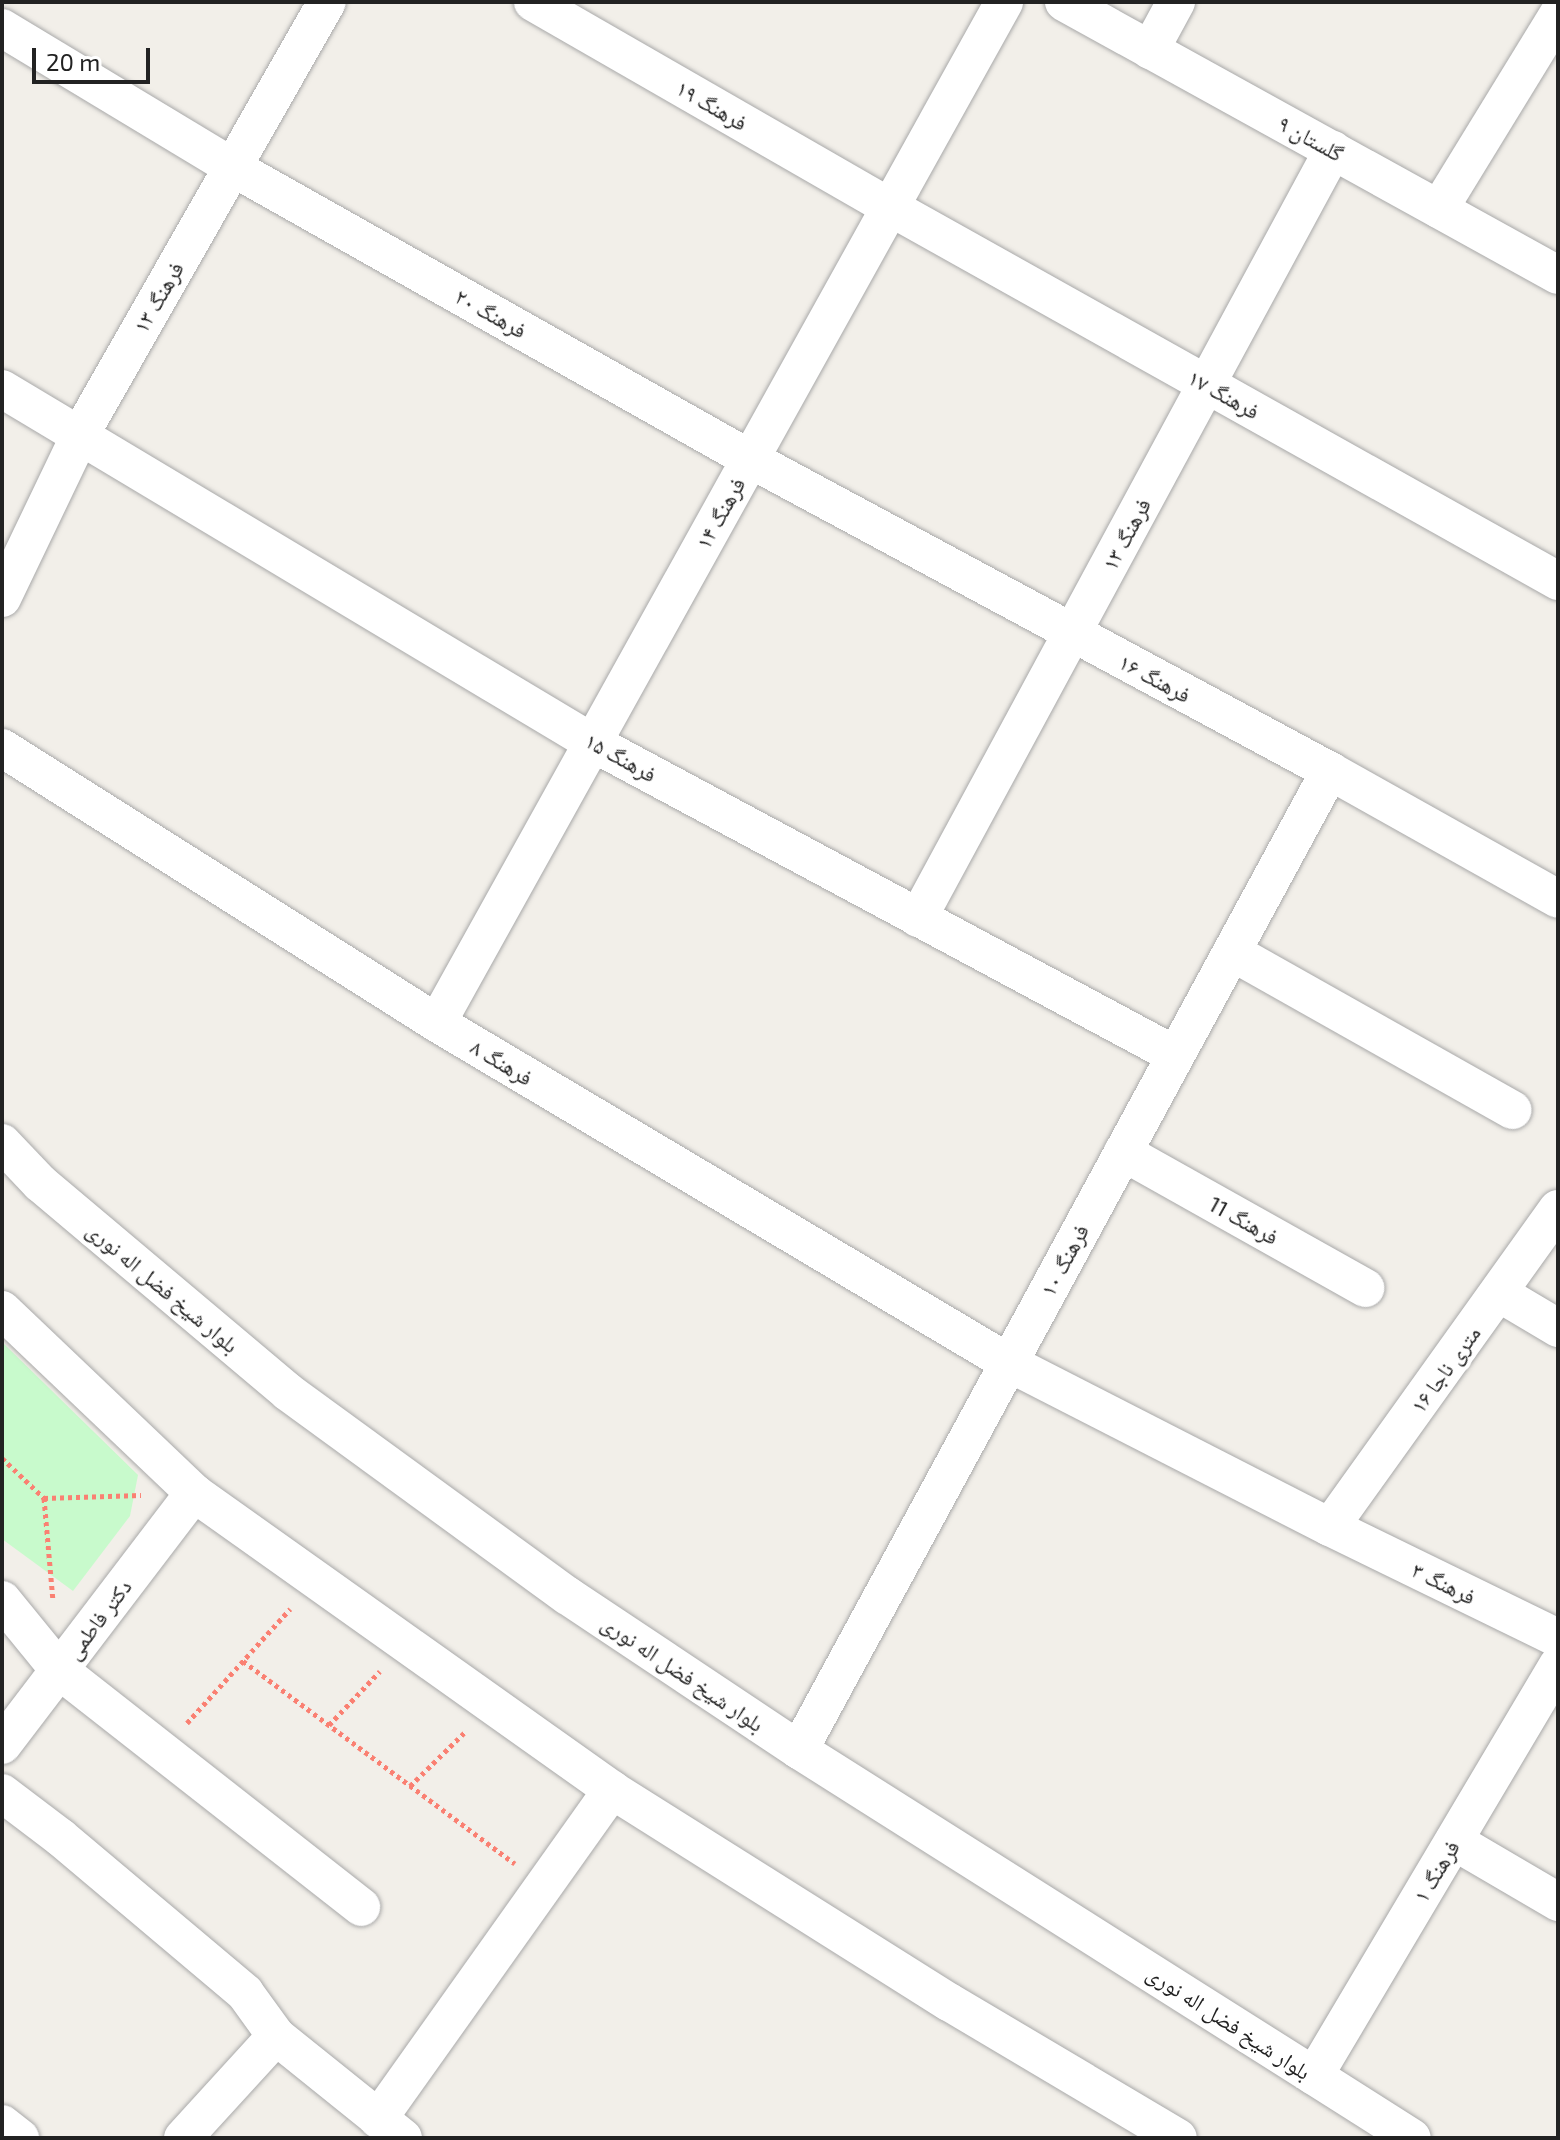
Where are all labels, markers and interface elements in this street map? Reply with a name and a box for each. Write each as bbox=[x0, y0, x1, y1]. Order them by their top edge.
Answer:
scale bar bbox=[36, 32, 154, 82]
text: 20 m bbox=[46, 47, 100, 76]
street label: فرهنگ ۱۹ bbox=[672, 74, 752, 136]
street label: گلستان ۹ bbox=[1274, 109, 1348, 167]
street label: فرهنگ ۱۳ bbox=[127, 257, 189, 337]
street label: فرهنگ ۲۰ bbox=[451, 283, 531, 343]
street label: فرهنگ ۱۷ bbox=[1184, 364, 1264, 424]
street label: فرهنگ ۱۴ bbox=[690, 473, 750, 553]
street label: فرهنگ ۱۳ bbox=[1096, 494, 1156, 574]
street label: فرهنگ ۱۶ bbox=[1115, 648, 1195, 708]
street label: فرهنگ ۱۵ bbox=[581, 727, 661, 787]
street label: فرهنگ ۸ bbox=[466, 1033, 538, 1091]
street label: فرهنگ 11 bbox=[1205, 1190, 1283, 1250]
street label: بلوار شیخ فضل اله نوری bbox=[82, 1216, 244, 1358]
street label: فرهنگ ۱۰ bbox=[1034, 1220, 1094, 1300]
street label: ۱۶ متری ناجا bbox=[1405, 1320, 1485, 1418]
street label: فرهنگ ۳ bbox=[1408, 1556, 1480, 1610]
street label: دکتر فاطمی bbox=[59, 1574, 137, 1664]
street label: بلوار شیخ فضل اله نوری bbox=[597, 1609, 769, 1737]
street label: فرهنگ ۱ bbox=[1407, 1835, 1465, 1907]
street label: بلوار شیخ فضل اله نوری bbox=[1142, 1959, 1316, 2085]

